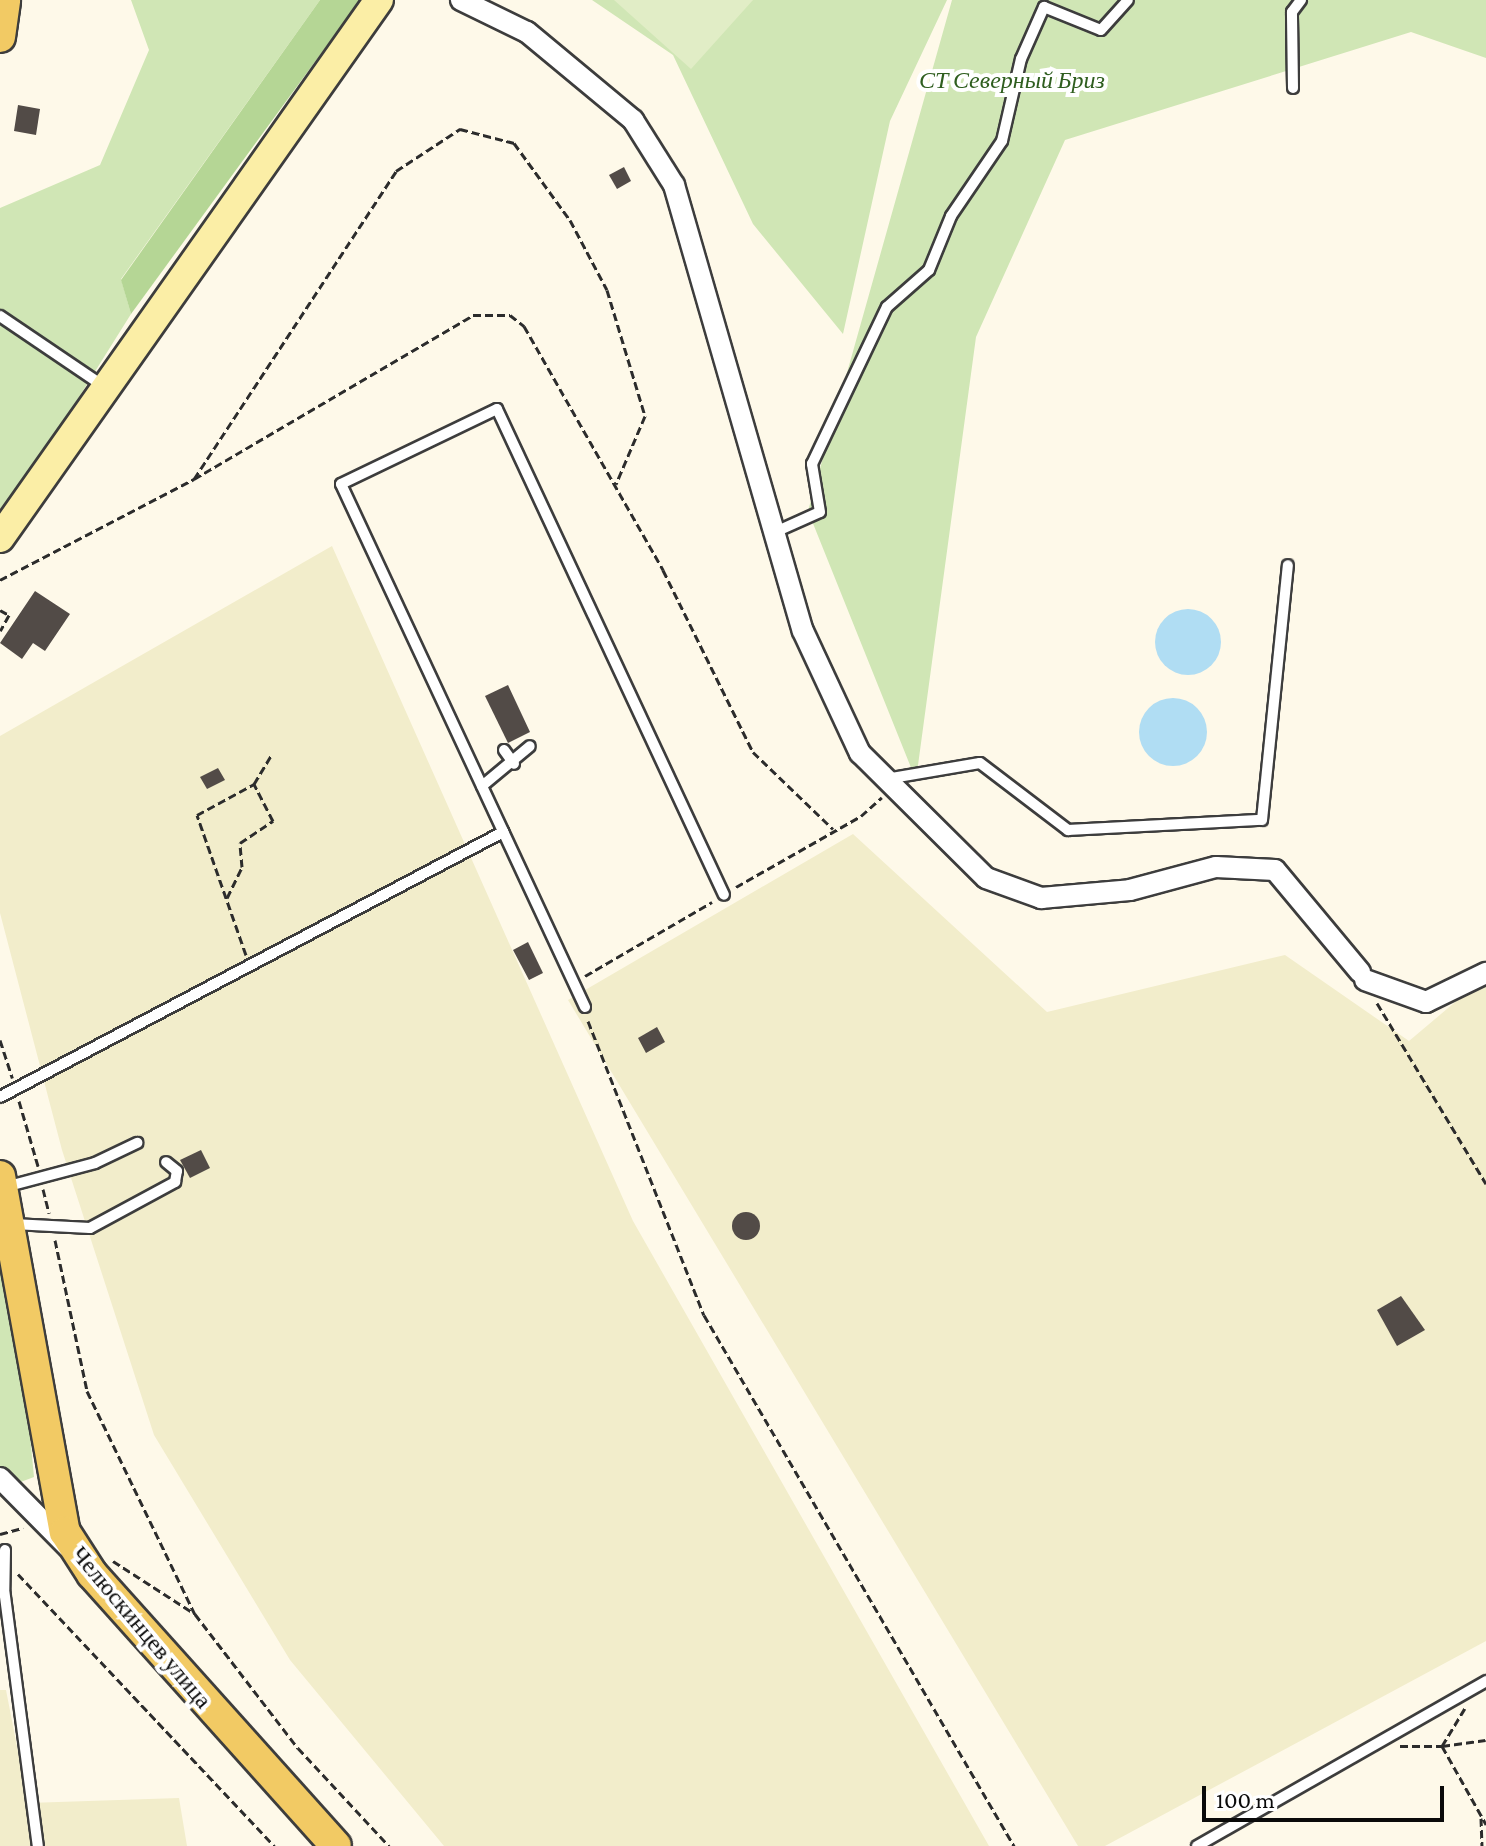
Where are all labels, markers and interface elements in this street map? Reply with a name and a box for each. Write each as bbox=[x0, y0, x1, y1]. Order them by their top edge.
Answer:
park label: СТ Северный Бриз bbox=[919, 66, 1105, 94]
street label: Челюскинцев улица bbox=[66, 1540, 218, 1714]
scale bar bbox=[1206, 1770, 1448, 1820]
text: 100 m bbox=[1216, 1786, 1275, 1813]

